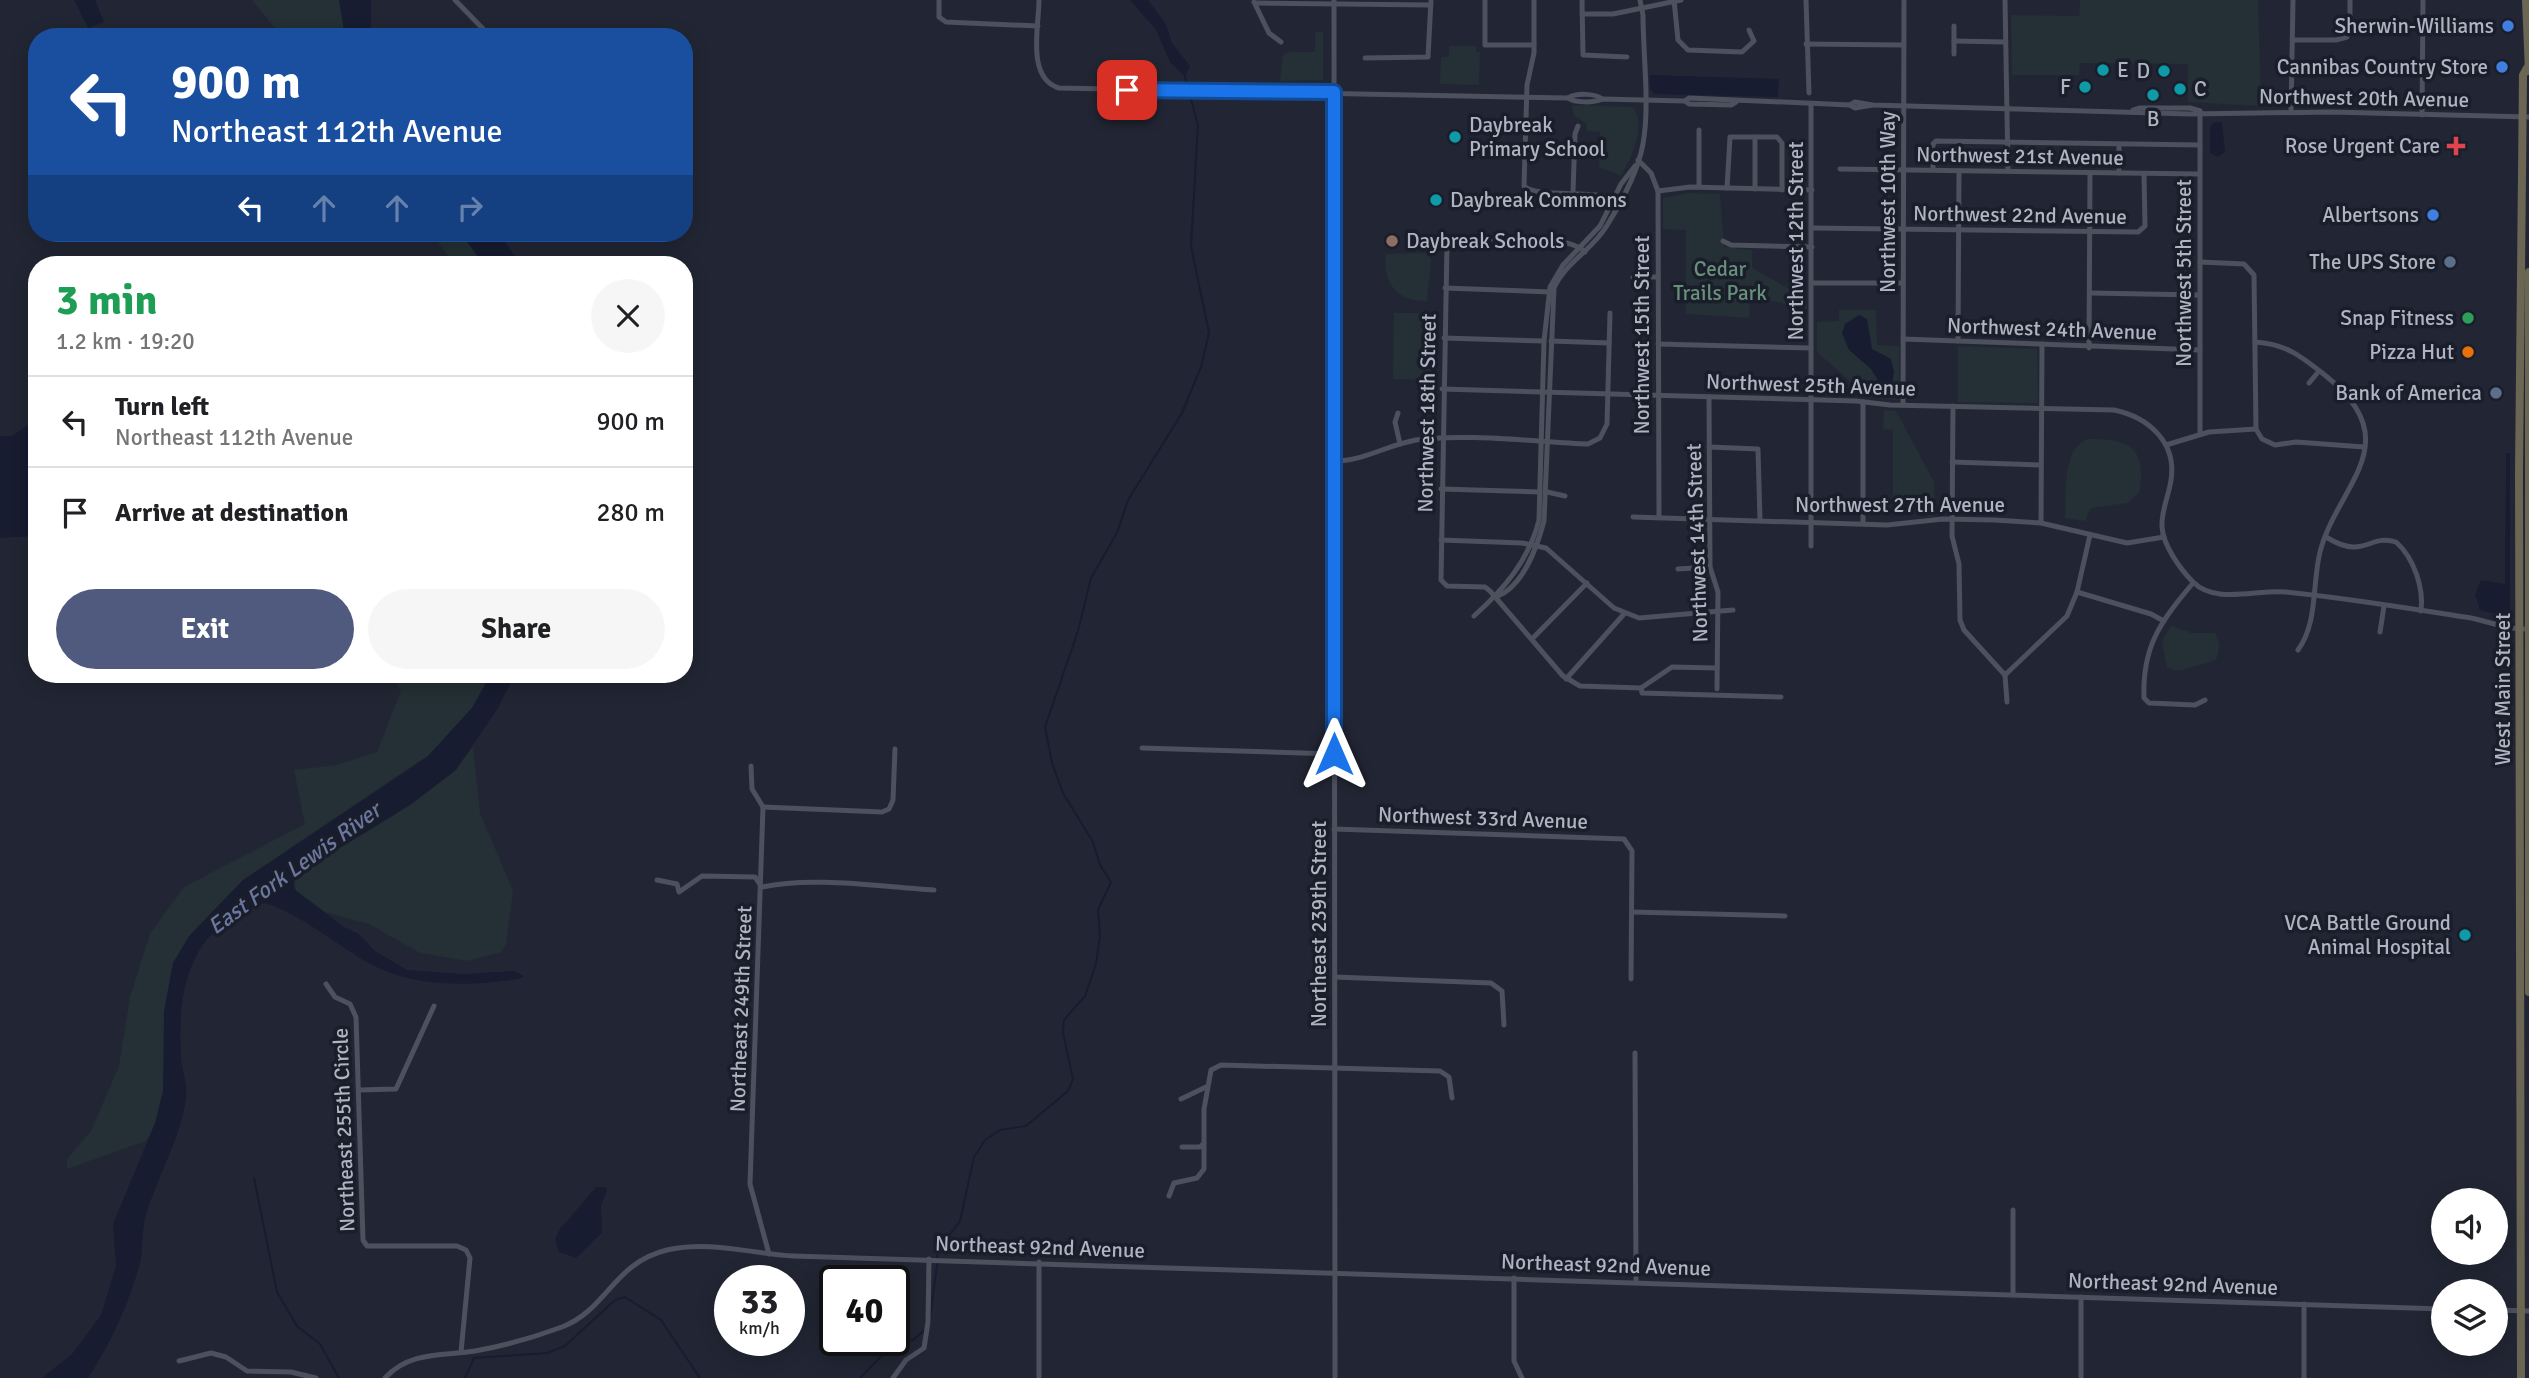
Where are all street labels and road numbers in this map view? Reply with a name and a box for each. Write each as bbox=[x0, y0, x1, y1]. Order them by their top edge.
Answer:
street label: Northwest 20th Avenue bbox=[2259, 83, 2469, 113]
street label: Northwest 10th Way bbox=[1875, 111, 1901, 293]
street label: Northwest 12th Street bbox=[1783, 141, 1809, 341]
street label: Northwest 21st Avenue bbox=[1916, 141, 2124, 171]
street label: Northwest 5th Street bbox=[2171, 179, 2197, 367]
street label: Northwest 22nd Avenue bbox=[1913, 200, 2127, 230]
street label: Northwest 15th Street bbox=[1629, 235, 1655, 435]
street label: Northwest 24th Avenue bbox=[1947, 312, 2157, 346]
street label: Northwest 18th Street bbox=[1412, 313, 1442, 513]
street label: Northwest 25th Avenue bbox=[1706, 368, 1916, 402]
street label: Northwest 14th Street bbox=[1681, 443, 1713, 643]
street label: Northwest 27th Avenue bbox=[1795, 492, 2005, 518]
street label: West Main Street bbox=[2490, 613, 2516, 765]
street label: Northwest 33rd Avenue bbox=[1378, 801, 1588, 835]
street label: Northeast 239th Street bbox=[1306, 821, 1332, 1027]
street label: Northeast 249th Street bbox=[724, 905, 758, 1113]
street label: Northeast 255th Circle bbox=[327, 1028, 361, 1232]
street label: Northeast 92nd Avenue bbox=[935, 1230, 1145, 1264]
street label: Northeast 92nd Avenue bbox=[1501, 1248, 1711, 1282]
street label: Northeast 92nd Avenue bbox=[2068, 1267, 2278, 1301]

